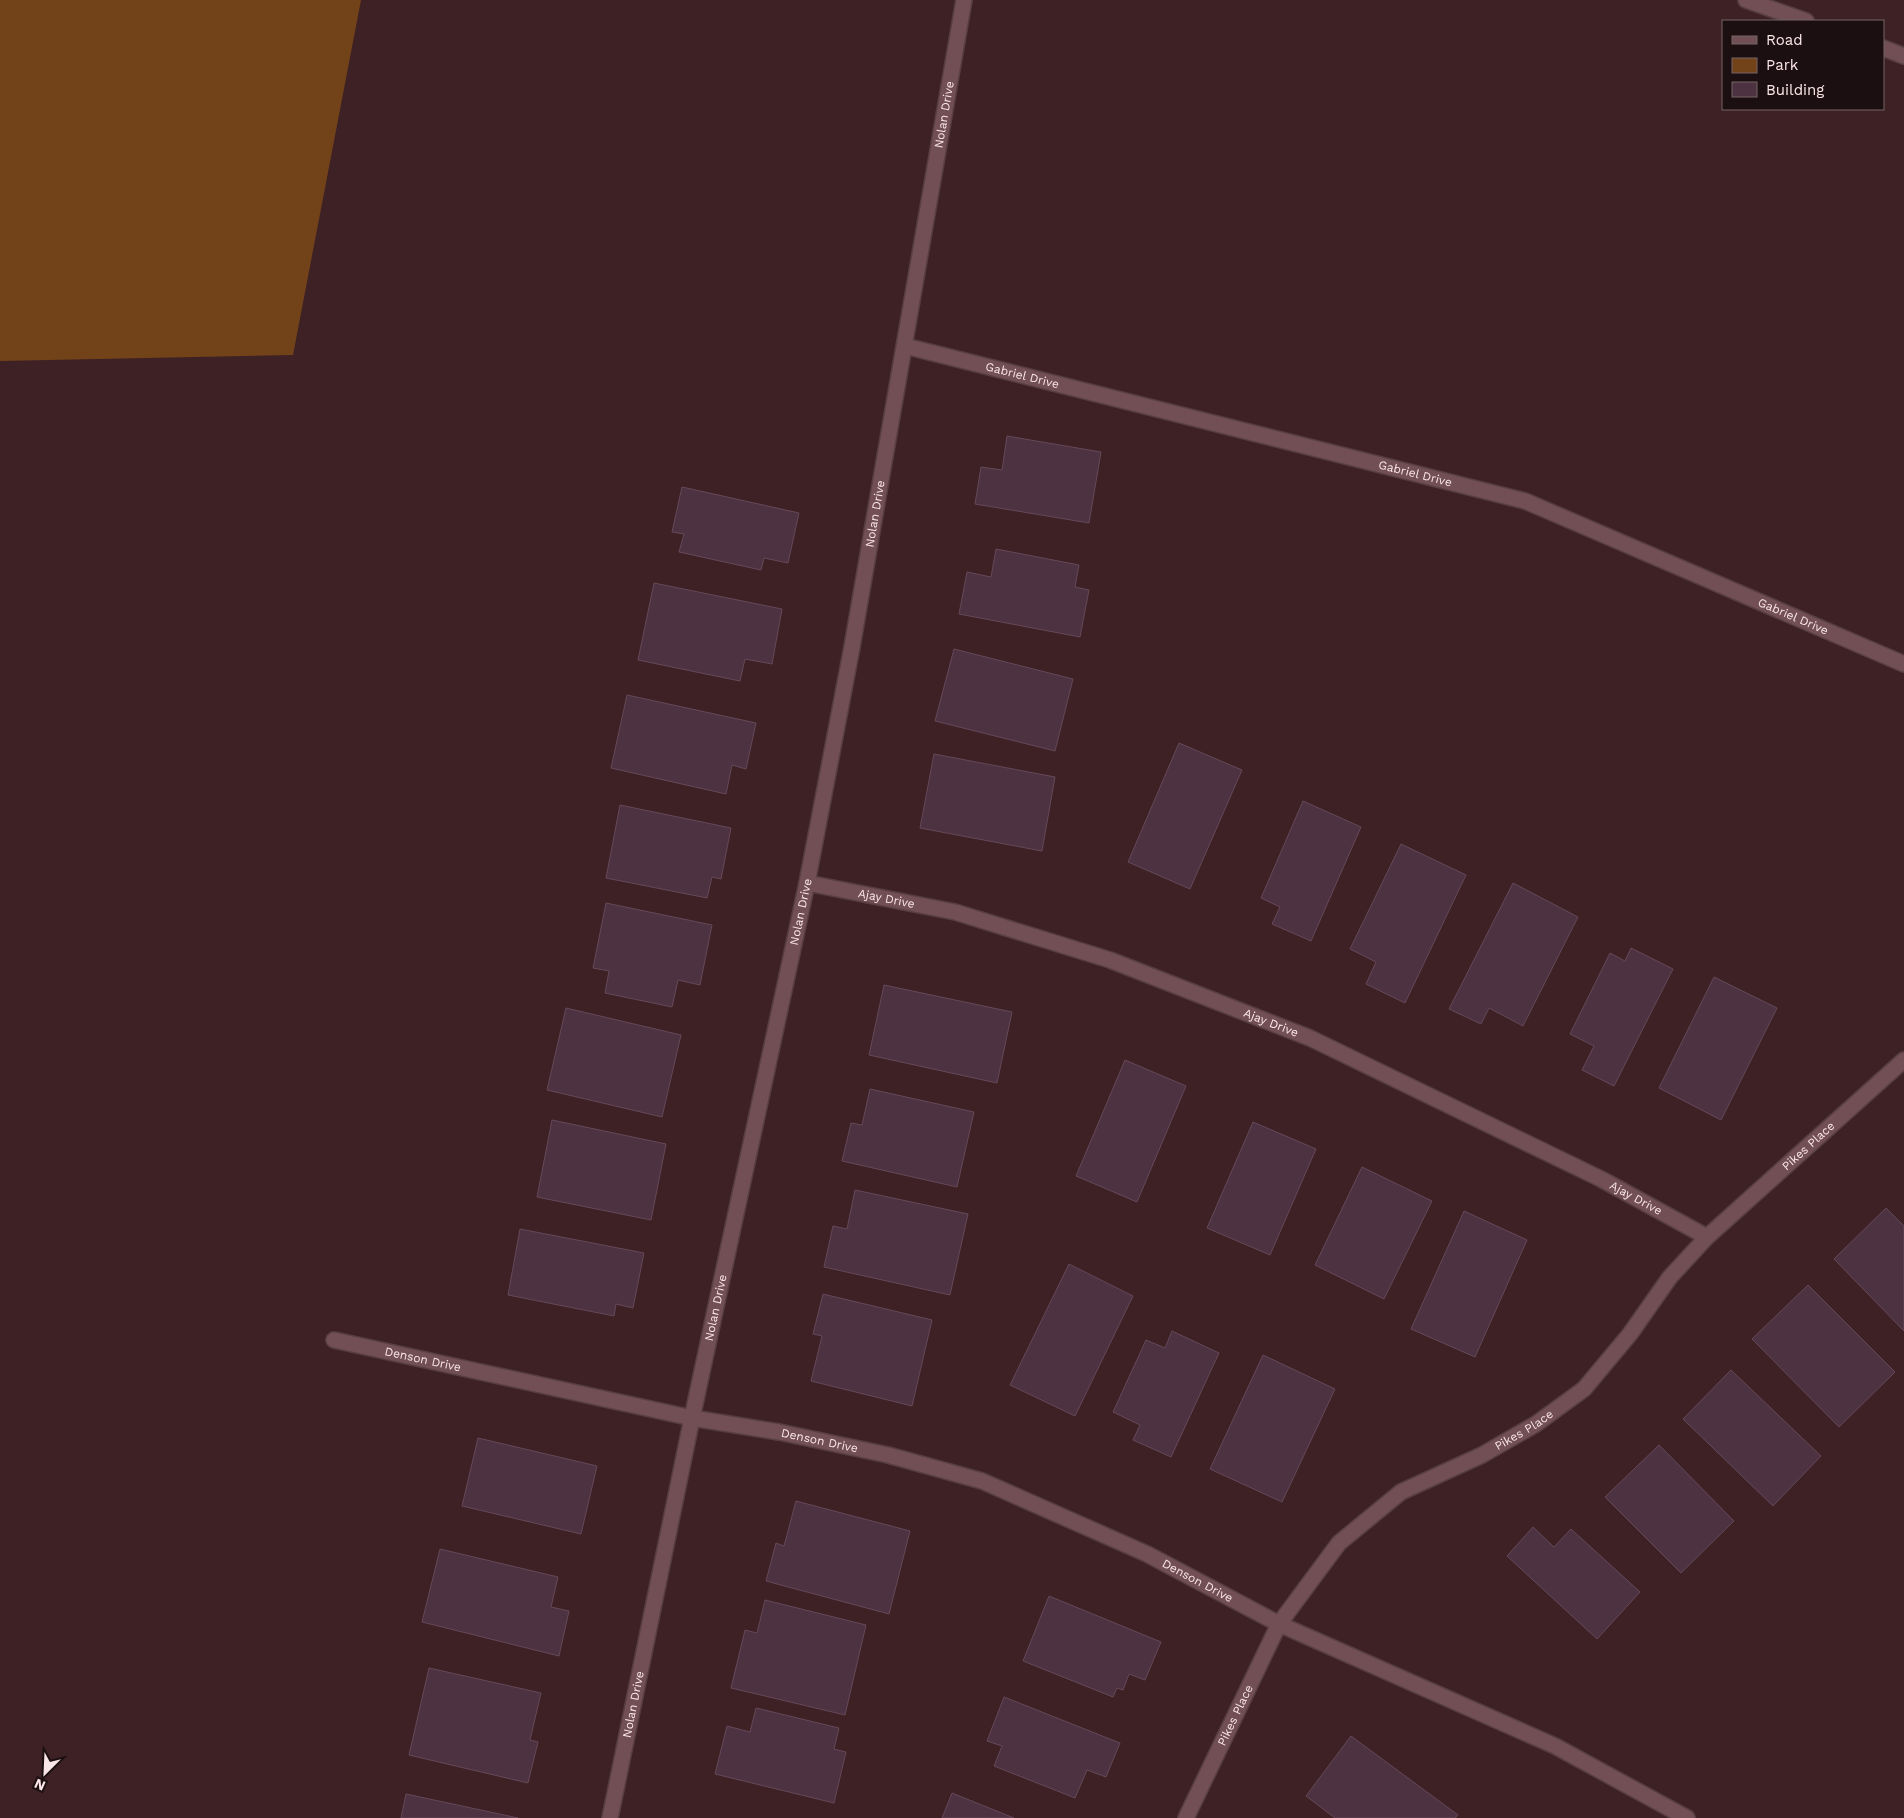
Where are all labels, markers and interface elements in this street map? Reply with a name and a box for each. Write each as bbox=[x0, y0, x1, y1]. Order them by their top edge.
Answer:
legend bbox=[1722, 20, 1884, 110]
text: Road bbox=[1766, 31, 1803, 49]
text: Park bbox=[1766, 56, 1799, 74]
street label: Nolan Drive bbox=[931, 80, 957, 149]
text: Building bbox=[1766, 81, 1824, 99]
street label: Gabriel Drive bbox=[984, 359, 1061, 391]
street label: Gabriel Drive bbox=[1377, 458, 1454, 490]
street label: Nolan Drive bbox=[862, 479, 888, 548]
street label: Gabriel Drive bbox=[1756, 595, 1831, 638]
street label: Nolan Drive bbox=[787, 877, 815, 947]
street label: Ajay Drive bbox=[857, 886, 916, 911]
street label: Ajay Drive bbox=[1242, 1006, 1300, 1040]
street label: Pikes Place bbox=[1779, 1119, 1838, 1173]
street label: Ajay Drive bbox=[1607, 1178, 1665, 1218]
street label: Nolan Drive bbox=[702, 1273, 730, 1342]
street label: Denson Drive bbox=[383, 1344, 463, 1375]
street label: Pikes Place bbox=[1492, 1407, 1556, 1453]
street label: Denson Drive bbox=[780, 1426, 859, 1455]
street label: Denson Drive bbox=[1160, 1556, 1235, 1605]
street label: Nolan Drive bbox=[620, 1670, 647, 1739]
street label: Pikes Place bbox=[1215, 1682, 1256, 1748]
north arrow bbox=[20, 1748, 70, 1798]
text: N bbox=[32, 1775, 48, 1794]

